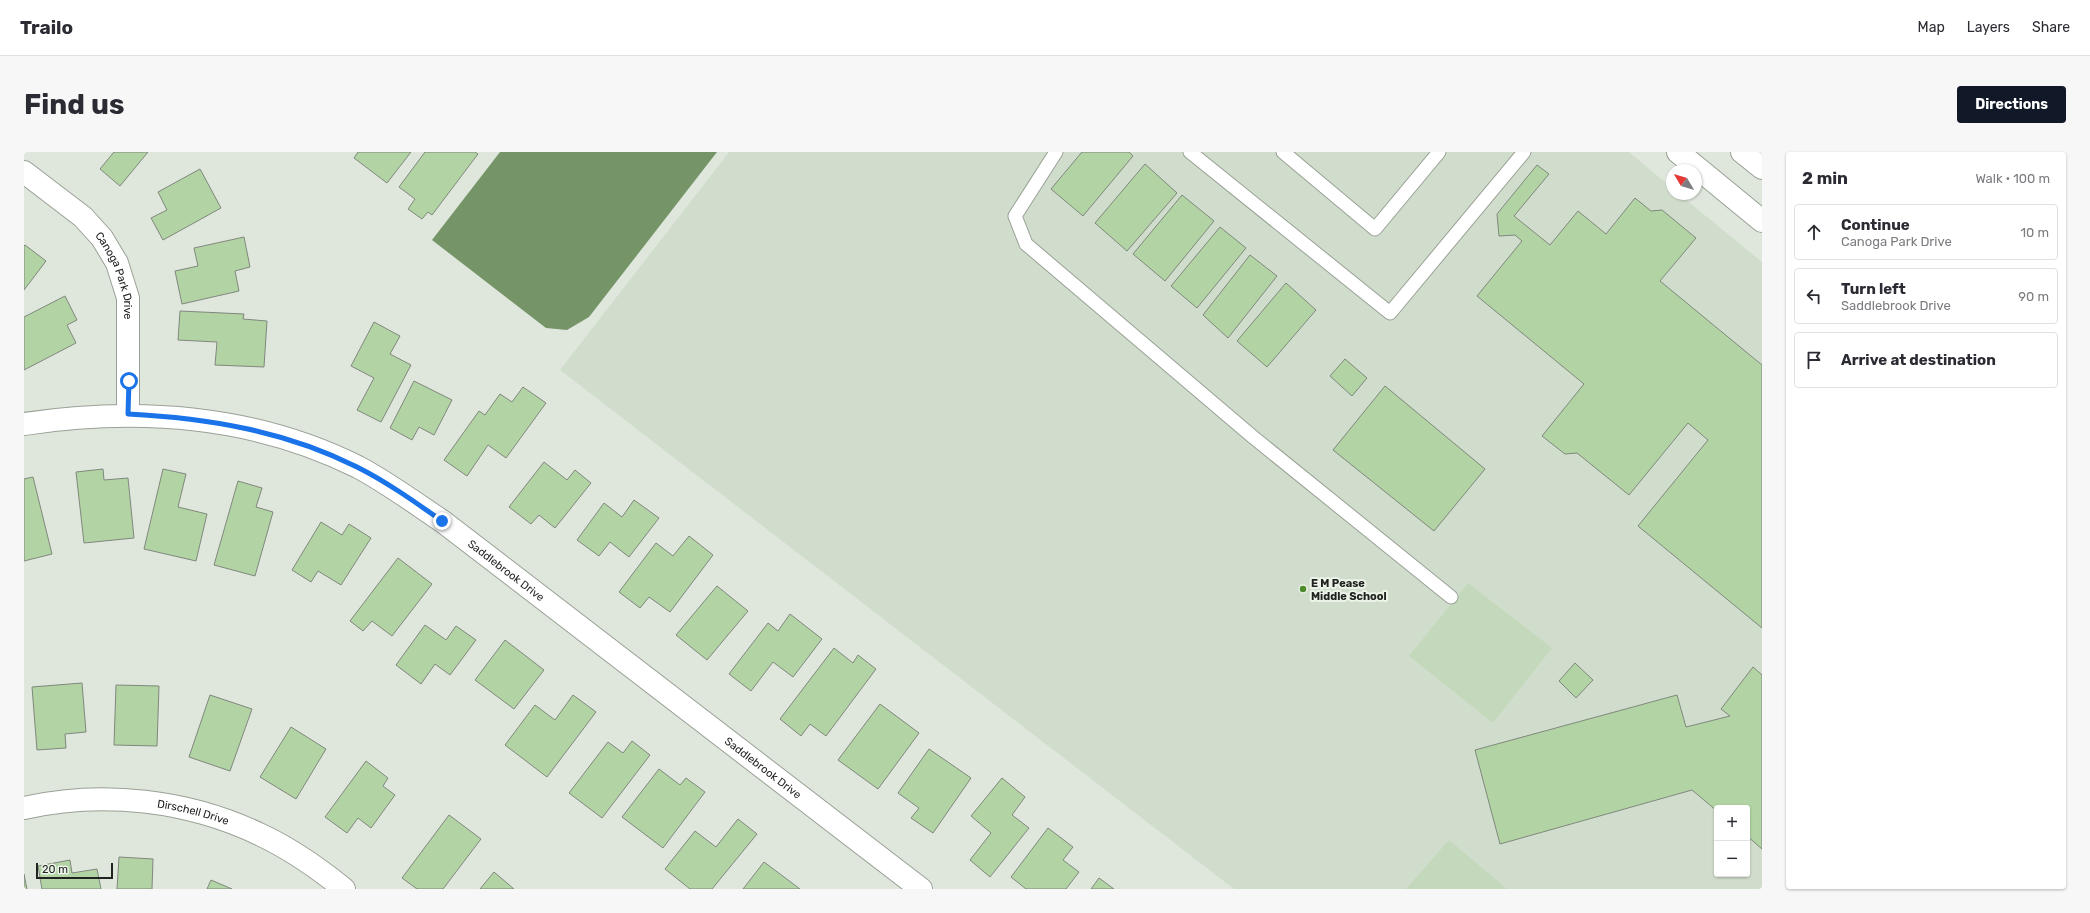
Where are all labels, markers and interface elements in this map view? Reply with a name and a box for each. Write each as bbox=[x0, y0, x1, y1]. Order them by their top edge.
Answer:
text: Trailo bbox=[20, 16, 73, 39]
text: Map bbox=[1918, 19, 1945, 36]
text: Layers bbox=[1967, 19, 2010, 36]
text: Share bbox=[2032, 19, 2070, 36]
button: Directions bbox=[1957, 86, 2066, 123]
text: Find us bbox=[24, 88, 124, 121]
north arrow bbox=[1666, 164, 1702, 200]
text: 2 min bbox=[1802, 168, 1848, 188]
text: Walk · 100 m bbox=[1975, 171, 2050, 186]
text: Continue bbox=[1841, 216, 1910, 234]
icon: ahead bbox=[1803, 221, 1825, 243]
text: 10 m bbox=[2020, 225, 2049, 240]
street label: Canoga Park Drive bbox=[93, 229, 135, 320]
text: Canoga Park Drive bbox=[1841, 234, 1952, 249]
text: Turn left bbox=[1841, 280, 1906, 298]
icon: left bbox=[1803, 285, 1825, 307]
text: 90 m bbox=[2018, 289, 2049, 304]
text: Saddlebrook Drive bbox=[1841, 298, 1951, 313]
icon: arrive bbox=[1803, 349, 1825, 371]
text: Arrive at destination bbox=[1841, 351, 1996, 369]
route start bbox=[120, 372, 138, 390]
route end bbox=[433, 512, 451, 530]
street label: Saddlebrook Drive bbox=[465, 537, 547, 604]
place label: E M Pease Middle School bbox=[1311, 577, 1387, 603]
marker: E M Pease Middle School bbox=[1298, 584, 1308, 594]
street label: Saddlebrook Drive bbox=[722, 735, 804, 802]
street label: Dirschell Drive bbox=[156, 797, 231, 828]
map controls bbox=[1714, 805, 1750, 877]
button: + bbox=[1714, 805, 1750, 841]
button: − bbox=[1714, 841, 1750, 877]
scale bar bbox=[36, 861, 113, 880]
text: 20 m bbox=[42, 863, 68, 876]

